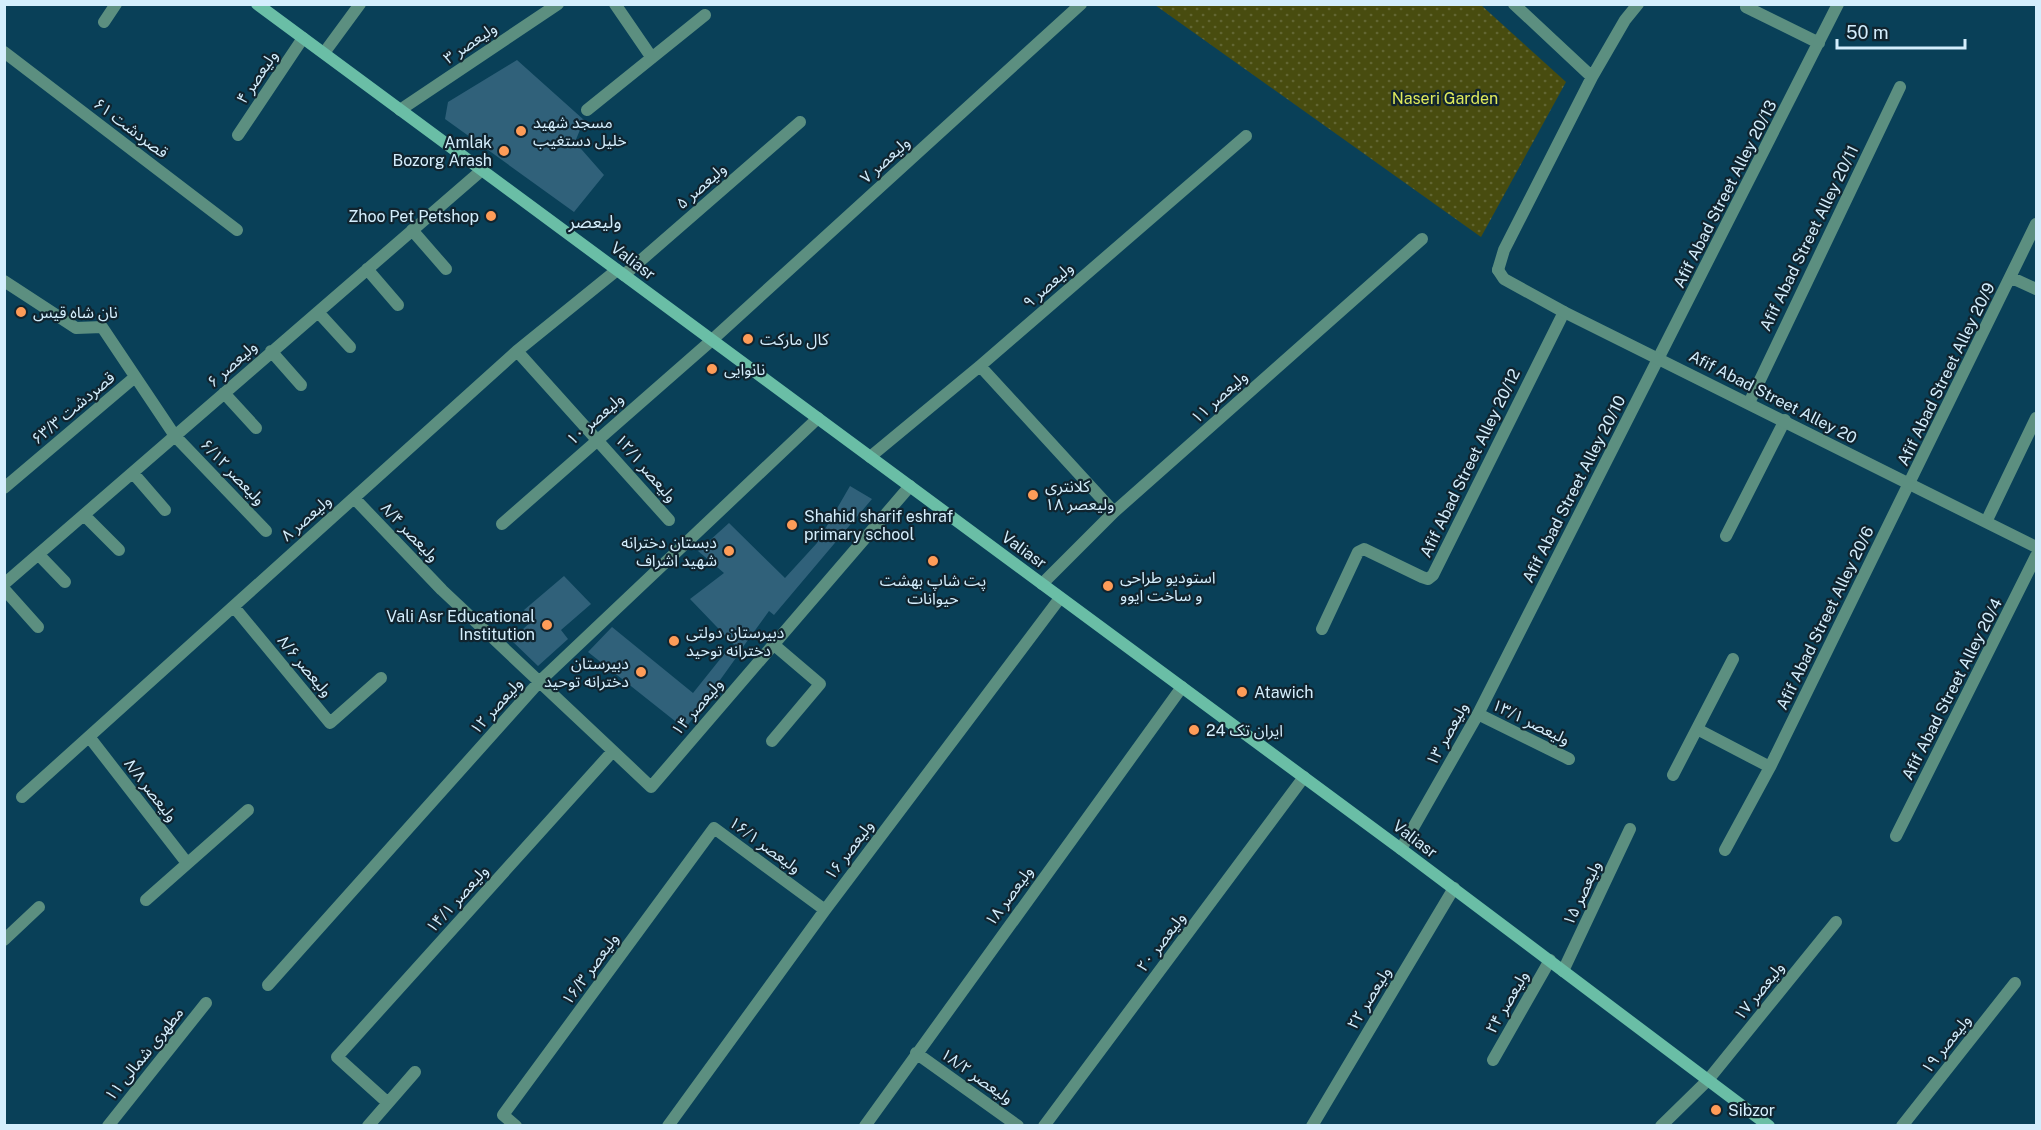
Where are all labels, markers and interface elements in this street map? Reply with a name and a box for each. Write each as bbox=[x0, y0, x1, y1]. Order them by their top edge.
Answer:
scale bar bbox=[1837, 12, 1964, 50]
street label: ۳ ولیعصر bbox=[440, 18, 500, 68]
text: 50 m bbox=[1846, 22, 1889, 43]
street label: ۴ ولیعصر bbox=[232, 47, 282, 107]
park label: Naseri Garden bbox=[1392, 89, 1498, 108]
street label: ۶۱ قصردشت bbox=[90, 94, 172, 162]
street label: Afif Abad Street Alley 20/13 bbox=[1669, 97, 1781, 291]
place label: مسجد شهید خلیل دستغیب bbox=[533, 113, 627, 150]
marker: مسجد شهید خلیل دستغیب bbox=[514, 124, 528, 138]
place label: Amlak Bozorg Arash bbox=[392, 133, 492, 170]
street label: ۷ ولیعصر bbox=[856, 133, 914, 187]
street label: Afif Abad Street Alley 20/11 bbox=[1756, 142, 1862, 334]
marker: Amlak Bozorg Arash bbox=[497, 144, 511, 158]
street label: ۵ ولیعصر bbox=[672, 159, 730, 213]
place label: Zhoo Pet Petshop bbox=[348, 207, 479, 226]
marker: Zhoo Pet Petshop bbox=[484, 209, 498, 223]
district label: ولیعصر bbox=[567, 211, 622, 233]
street label: Valiasr bbox=[607, 238, 659, 284]
street label: ۹ ولیعصر bbox=[1019, 258, 1077, 312]
street label: Afif Abad Street Alley 20/9 bbox=[1893, 279, 1999, 469]
place label: نان شاه قیس bbox=[33, 303, 118, 322]
marker: نان شاه قیس bbox=[14, 305, 28, 319]
place label: کال مارکت bbox=[760, 330, 829, 350]
marker: کال مارکت bbox=[741, 332, 755, 346]
street label: ۶ ولیعصر bbox=[203, 337, 261, 391]
street label: Afif Abad Street Alley 20 bbox=[1686, 346, 1860, 448]
place label: نانوایی bbox=[724, 360, 765, 379]
marker: نانوایی bbox=[705, 362, 719, 376]
street label: Afif Abad Street Alley 20/12 bbox=[1416, 366, 1524, 560]
street label: ۱۱ ولیعصر bbox=[1187, 367, 1251, 427]
street label: ۶۳/۳ قصردشت bbox=[28, 368, 118, 448]
street label: ۱۰ ولیعصر bbox=[563, 389, 627, 449]
street label: Afif Abad Street Alley 20/10 bbox=[1518, 392, 1630, 586]
street label: ۱۲/۱ ولیعصر bbox=[611, 430, 681, 506]
street label: ۶/۱۲ ولیعصر bbox=[197, 435, 269, 509]
place label: کلانتری ۱۸ ولیعصر bbox=[1045, 477, 1114, 514]
marker: کلانتری ۱۸ ولیعصر bbox=[1026, 488, 1040, 502]
street label: ۸ ولیعصر bbox=[277, 491, 335, 545]
street label: ۸/۴ ولیعصر bbox=[377, 498, 443, 566]
place label: Shahid sharif eshraf primary school bbox=[804, 507, 953, 544]
marker: Shahid sharif eshraf primary school bbox=[785, 518, 799, 532]
street label: Afif Abad Street Alley 20/6 bbox=[1772, 523, 1878, 713]
street label: Valiasr bbox=[998, 527, 1050, 573]
place label: دبستان دخترانه شهید اشراف bbox=[621, 533, 717, 570]
marker: دبستان دخترانه شهید اشراف bbox=[722, 544, 736, 558]
marker: پت شاپ بهشت حیوانات bbox=[926, 554, 940, 568]
place label: استودیو طراحی و ساخت ایوو bbox=[1120, 568, 1216, 605]
place label: پت شاپ بهشت حیوانات bbox=[880, 571, 986, 608]
marker: استودیو طراحی و ساخت ایوو bbox=[1101, 579, 1115, 593]
street label: Afif Abad Street Alley 20/4 bbox=[1898, 595, 2006, 783]
place label: Vali Asr Educational Institution bbox=[386, 607, 535, 644]
marker: Vali Asr Educational Institution bbox=[540, 618, 554, 632]
place label: دبیرستان دولتی دخترانه توحید bbox=[686, 623, 784, 660]
street label: ۸/۶ ولیعصر bbox=[274, 631, 336, 701]
marker: دبیرستان دولتی دخترانه توحید bbox=[667, 634, 681, 648]
place label: دبیرستان دخترانه توحید bbox=[544, 654, 629, 691]
marker: دبیرستان دخترانه توحید bbox=[634, 665, 648, 679]
street label: ۱۲ ولیعصر bbox=[466, 674, 526, 738]
street label: ۱۴ ولیعصر bbox=[667, 675, 727, 739]
place label: Atawich bbox=[1254, 683, 1314, 702]
marker: Atawich bbox=[1235, 685, 1249, 699]
street label: ۱۳/۱ ولیعصر bbox=[1489, 695, 1573, 749]
street label: ۱۳ ولیعصر bbox=[1422, 699, 1472, 769]
place label: ایران تک 24 bbox=[1206, 721, 1283, 740]
marker: ایران تک 24 bbox=[1187, 723, 1201, 737]
street label: ۸/۸ ولیعصر bbox=[120, 755, 182, 825]
street label: ۱۶/۱ ولیعصر bbox=[725, 813, 805, 877]
street label: Valiasr bbox=[1389, 816, 1441, 862]
street label: ۱۶ ولیعصر bbox=[821, 817, 877, 883]
street label: ۱۵ ولیعصر bbox=[1559, 858, 1605, 928]
street label: ۱۴/۱ ولیعصر bbox=[422, 861, 492, 937]
street label: ۱۸ ولیعصر bbox=[981, 862, 1037, 930]
street label: ۲۰ ولیعصر bbox=[1133, 909, 1189, 975]
street label: ۱۶/۳ ولیعصر bbox=[558, 929, 622, 1009]
street label: ۱۷ ولیعصر bbox=[1730, 958, 1788, 1024]
street label: ۲۲ ولیعصر bbox=[1343, 963, 1395, 1033]
street label: ۲۴ ولیعصر bbox=[1481, 967, 1533, 1037]
street label: ۱۱ مطهری شمالی bbox=[100, 1003, 188, 1105]
street label: ۱۹ ولیعصر bbox=[1917, 1011, 1975, 1077]
street label: ۱۸/۲ ولیعصر bbox=[937, 1044, 1017, 1108]
place label: Sibzor bbox=[1728, 1101, 1775, 1120]
marker: Sibzor bbox=[1709, 1103, 1723, 1117]

